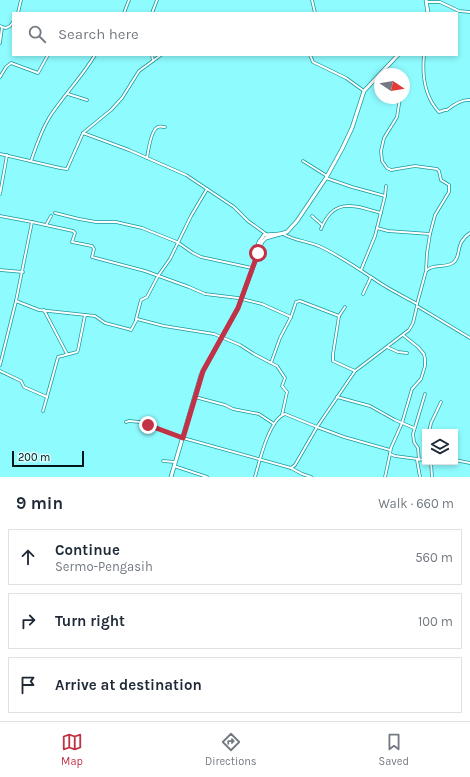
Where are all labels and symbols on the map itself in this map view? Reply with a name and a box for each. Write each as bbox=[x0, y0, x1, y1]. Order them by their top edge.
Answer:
north arrow bbox=[374, 68, 410, 104]
route start bbox=[249, 244, 267, 262]
route end bbox=[139, 416, 157, 434]
scale bar bbox=[12, 449, 84, 468]

